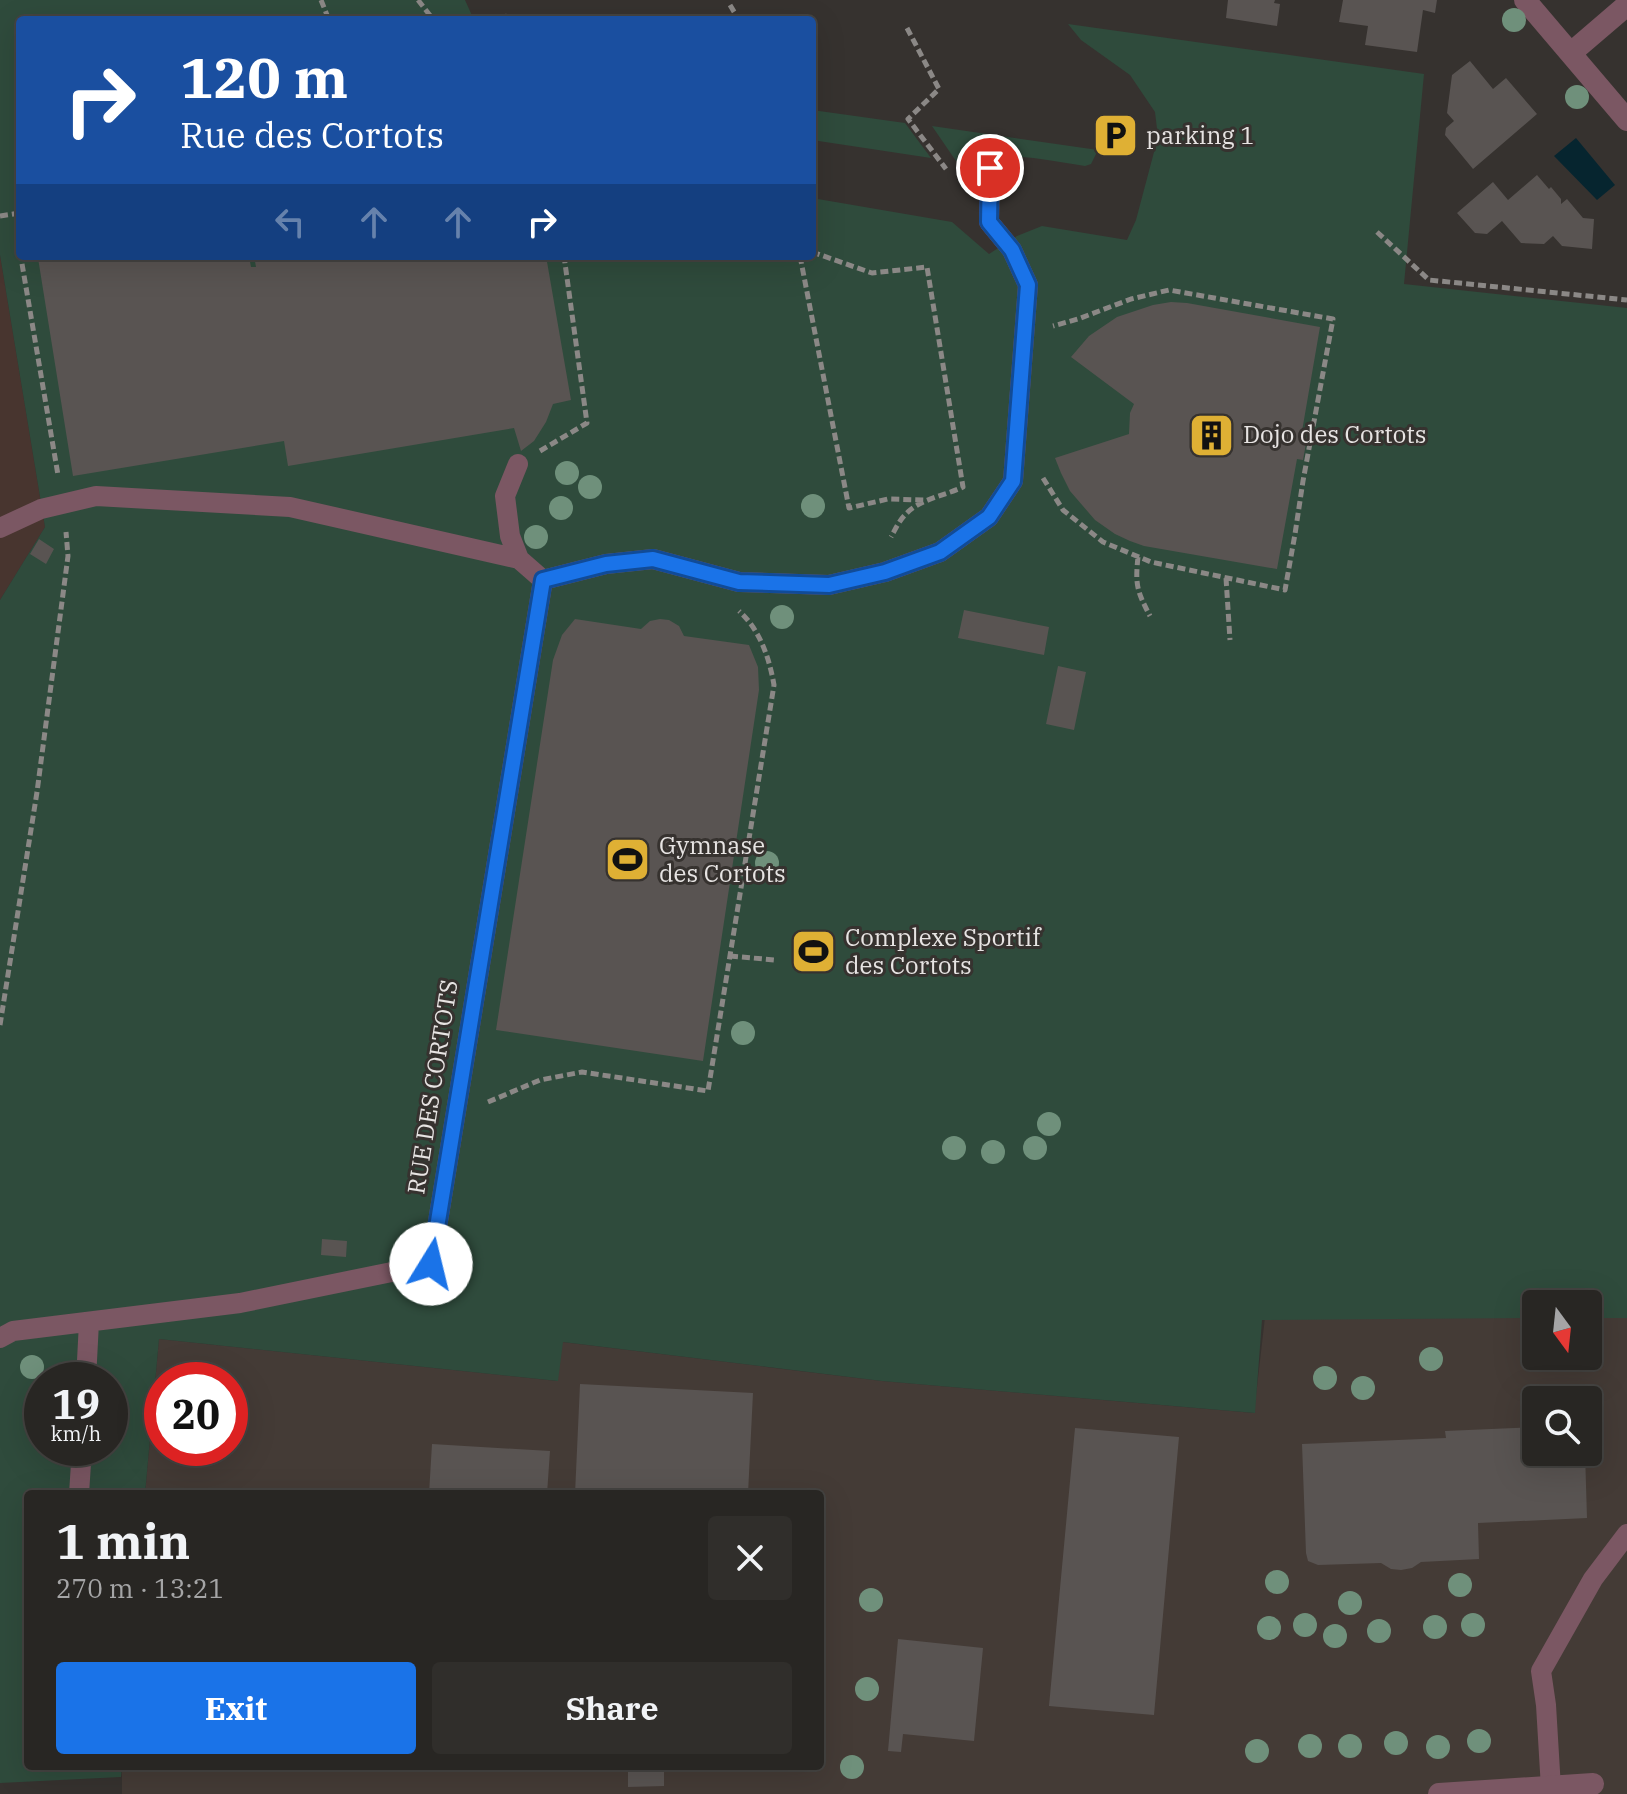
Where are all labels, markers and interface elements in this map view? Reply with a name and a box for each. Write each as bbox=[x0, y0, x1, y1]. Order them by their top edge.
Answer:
text: 120 m bbox=[180, 41, 348, 113]
icon: right bbox=[48, 48, 152, 152]
text: Rue des Cortots bbox=[180, 111, 444, 158]
parking icon: parking 1 bbox=[1091, 112, 1139, 160]
place label: parking 1 bbox=[1146, 119, 1255, 151]
pin bbox=[956, 134, 1024, 202]
icon: arrive bbox=[968, 146, 1012, 190]
icon: left bbox=[268, 200, 312, 244]
icon: ahead bbox=[352, 200, 396, 244]
icon: ahead bbox=[436, 200, 480, 244]
icon: right bbox=[520, 200, 564, 244]
building icon: Dojo des Cortots bbox=[1188, 411, 1236, 459]
place label: Dojo des Cortots bbox=[1243, 418, 1427, 450]
place label: Gymnase des Cortots bbox=[659, 829, 786, 889]
sports icon: Gymnase des Cortots bbox=[604, 836, 652, 884]
place label: Complexe Sportif des Cortots bbox=[845, 921, 1042, 981]
sports icon: Complexe Sportif des Cortots bbox=[790, 928, 838, 976]
street label: RUE DES CORTOTS bbox=[399, 977, 465, 1196]
position arrow bbox=[389, 1222, 473, 1306]
north arrow bbox=[1522, 1290, 1602, 1370]
map controls bbox=[1522, 1290, 1602, 1466]
speed limit sign: 20 bbox=[144, 1362, 248, 1466]
text: 19 bbox=[52, 1378, 100, 1430]
button: search bbox=[1522, 1386, 1602, 1466]
text: km/h bbox=[51, 1420, 101, 1447]
text: 1 min bbox=[56, 1510, 190, 1572]
button: close bbox=[708, 1516, 792, 1600]
text: 270 m · 13:21 bbox=[56, 1571, 224, 1605]
button: Exit bbox=[56, 1662, 416, 1754]
button: Share bbox=[432, 1662, 792, 1754]

